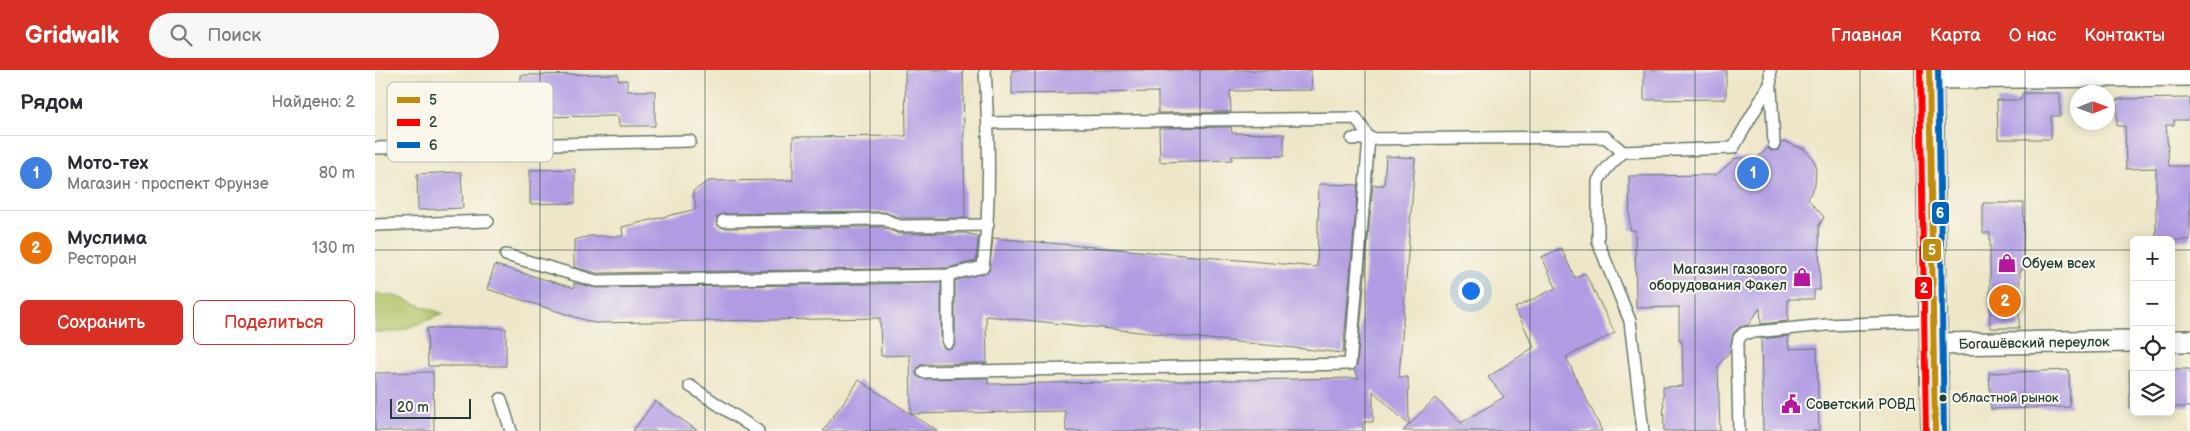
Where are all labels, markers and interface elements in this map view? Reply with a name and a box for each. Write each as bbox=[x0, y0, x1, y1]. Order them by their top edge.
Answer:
search box bbox=[149, 13, 499, 58]
text: Gridwalk bbox=[25, 21, 119, 50]
icon: search bbox=[167, 21, 195, 49]
text: Поиск bbox=[207, 24, 261, 47]
text: Главная bbox=[1831, 25, 1902, 46]
text: Карта bbox=[1930, 25, 1981, 46]
text: О нас bbox=[2009, 25, 2056, 46]
text: Контакты bbox=[2084, 25, 2165, 46]
legend bbox=[387, 82, 553, 162]
north arrow bbox=[2070, 85, 2115, 130]
text: Рядом bbox=[20, 90, 83, 115]
text: 5 bbox=[429, 92, 437, 109]
text: Найдено: 2 bbox=[271, 93, 355, 112]
text: 2 bbox=[429, 114, 438, 131]
text: 6 bbox=[429, 137, 438, 154]
text: Мото-тех bbox=[67, 152, 148, 175]
pin: 1 bbox=[1737, 154, 1769, 192]
text: 1 bbox=[33, 164, 39, 183]
text: 80 m bbox=[319, 164, 355, 183]
text: Магазин · проспект Фрунзе bbox=[67, 175, 269, 194]
line badge: 6 bbox=[1931, 201, 1950, 225]
text: 6 bbox=[1936, 205, 1944, 222]
text: Муслима bbox=[67, 227, 147, 250]
map controls bbox=[2130, 236, 2175, 416]
button: + bbox=[2130, 236, 2175, 281]
line badge: 5 bbox=[1922, 238, 1942, 262]
text: 2 bbox=[31, 239, 41, 258]
text: 130 m bbox=[312, 239, 355, 258]
text: 5 bbox=[1928, 242, 1936, 259]
text: Ресторан bbox=[67, 250, 137, 269]
shop icon: Обуем всех bbox=[1996, 252, 2018, 274]
place label: Обуем всех bbox=[2022, 255, 2096, 272]
place label: Магазин газового оборудования Факел bbox=[1649, 261, 1787, 294]
shop icon: Магазин газового оборудования Факел bbox=[1791, 266, 1813, 288]
line badge: 2 bbox=[1914, 276, 1933, 300]
your location bbox=[1458, 278, 1484, 304]
text: 2 bbox=[1920, 280, 1929, 297]
button: − bbox=[2130, 281, 2175, 326]
pin: 2 bbox=[1989, 282, 2021, 320]
button: Сохранить bbox=[20, 300, 183, 345]
button: Поделиться bbox=[193, 300, 355, 345]
button: locate bbox=[2130, 326, 2175, 371]
street label: Богашёвский переулок bbox=[1958, 333, 2110, 353]
button: layers bbox=[2130, 371, 2175, 416]
place label: Областной рынок bbox=[1952, 390, 2059, 406]
public building icon: Советский РОВД bbox=[1780, 393, 1802, 415]
marker: Областной рынок bbox=[1938, 393, 1948, 403]
scale bar bbox=[390, 396, 471, 419]
place label: Советский РОВД bbox=[1806, 396, 1916, 413]
text: 20 m bbox=[397, 399, 429, 416]

